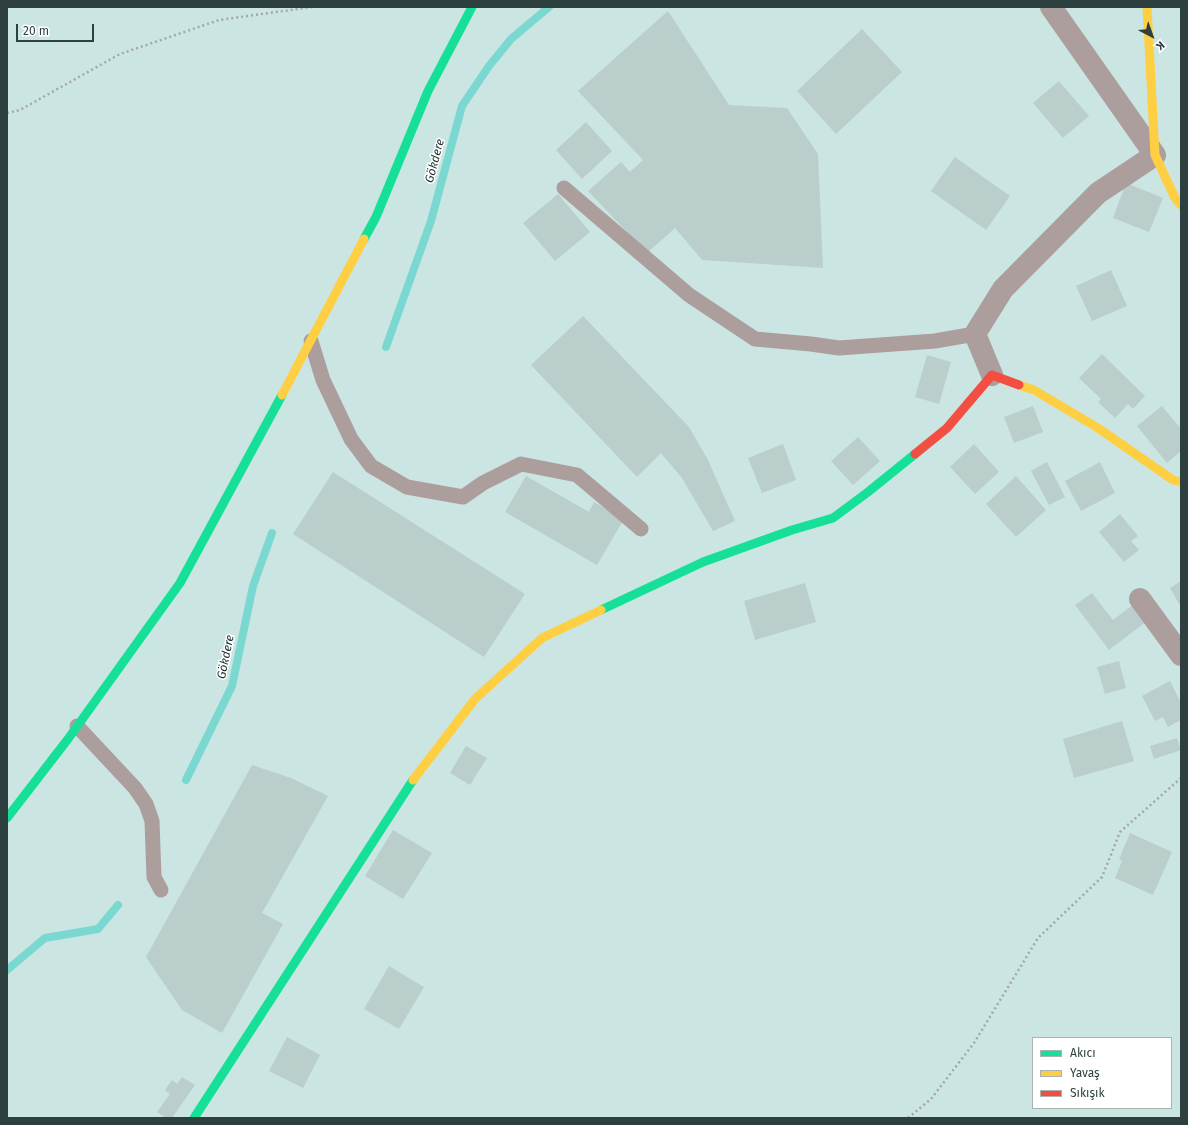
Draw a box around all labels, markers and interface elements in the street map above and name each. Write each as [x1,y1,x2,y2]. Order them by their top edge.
scale bar [18,16,96,42]
north arrow [1132,16,1172,56]
text: 20 m [23,24,49,38]
text: K [1153,38,1167,53]
water label: Gökdere [422,138,448,184]
water label: Gökdere [214,634,238,680]
legend [1032,1037,1172,1109]
text: Akıcı [1070,1046,1096,1060]
text: Yavaş [1070,1066,1100,1080]
text: Sıkışık [1070,1086,1105,1100]

